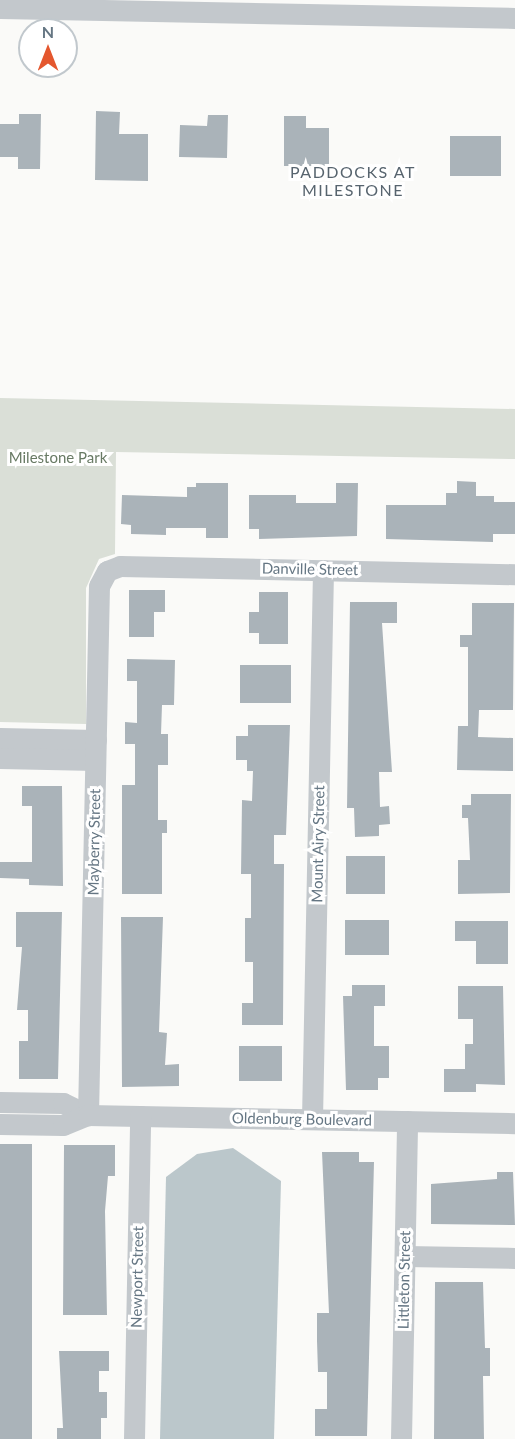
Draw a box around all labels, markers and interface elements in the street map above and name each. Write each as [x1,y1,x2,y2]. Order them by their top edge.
north arrow [18,18,78,78]
text: N [42,22,54,41]
district label: PADDOCKS AT MILESTONE [290,162,416,200]
park label: Milestone Park [9,449,107,467]
street label: Danville Street [262,559,358,579]
street label: Mount Airy Street [308,785,328,903]
street label: Mayberry Street [84,788,104,896]
street label: Oldenburg Boulevard [232,1109,372,1129]
street label: Newport Street [127,1226,147,1328]
street label: Littleton Street [394,1231,414,1329]

